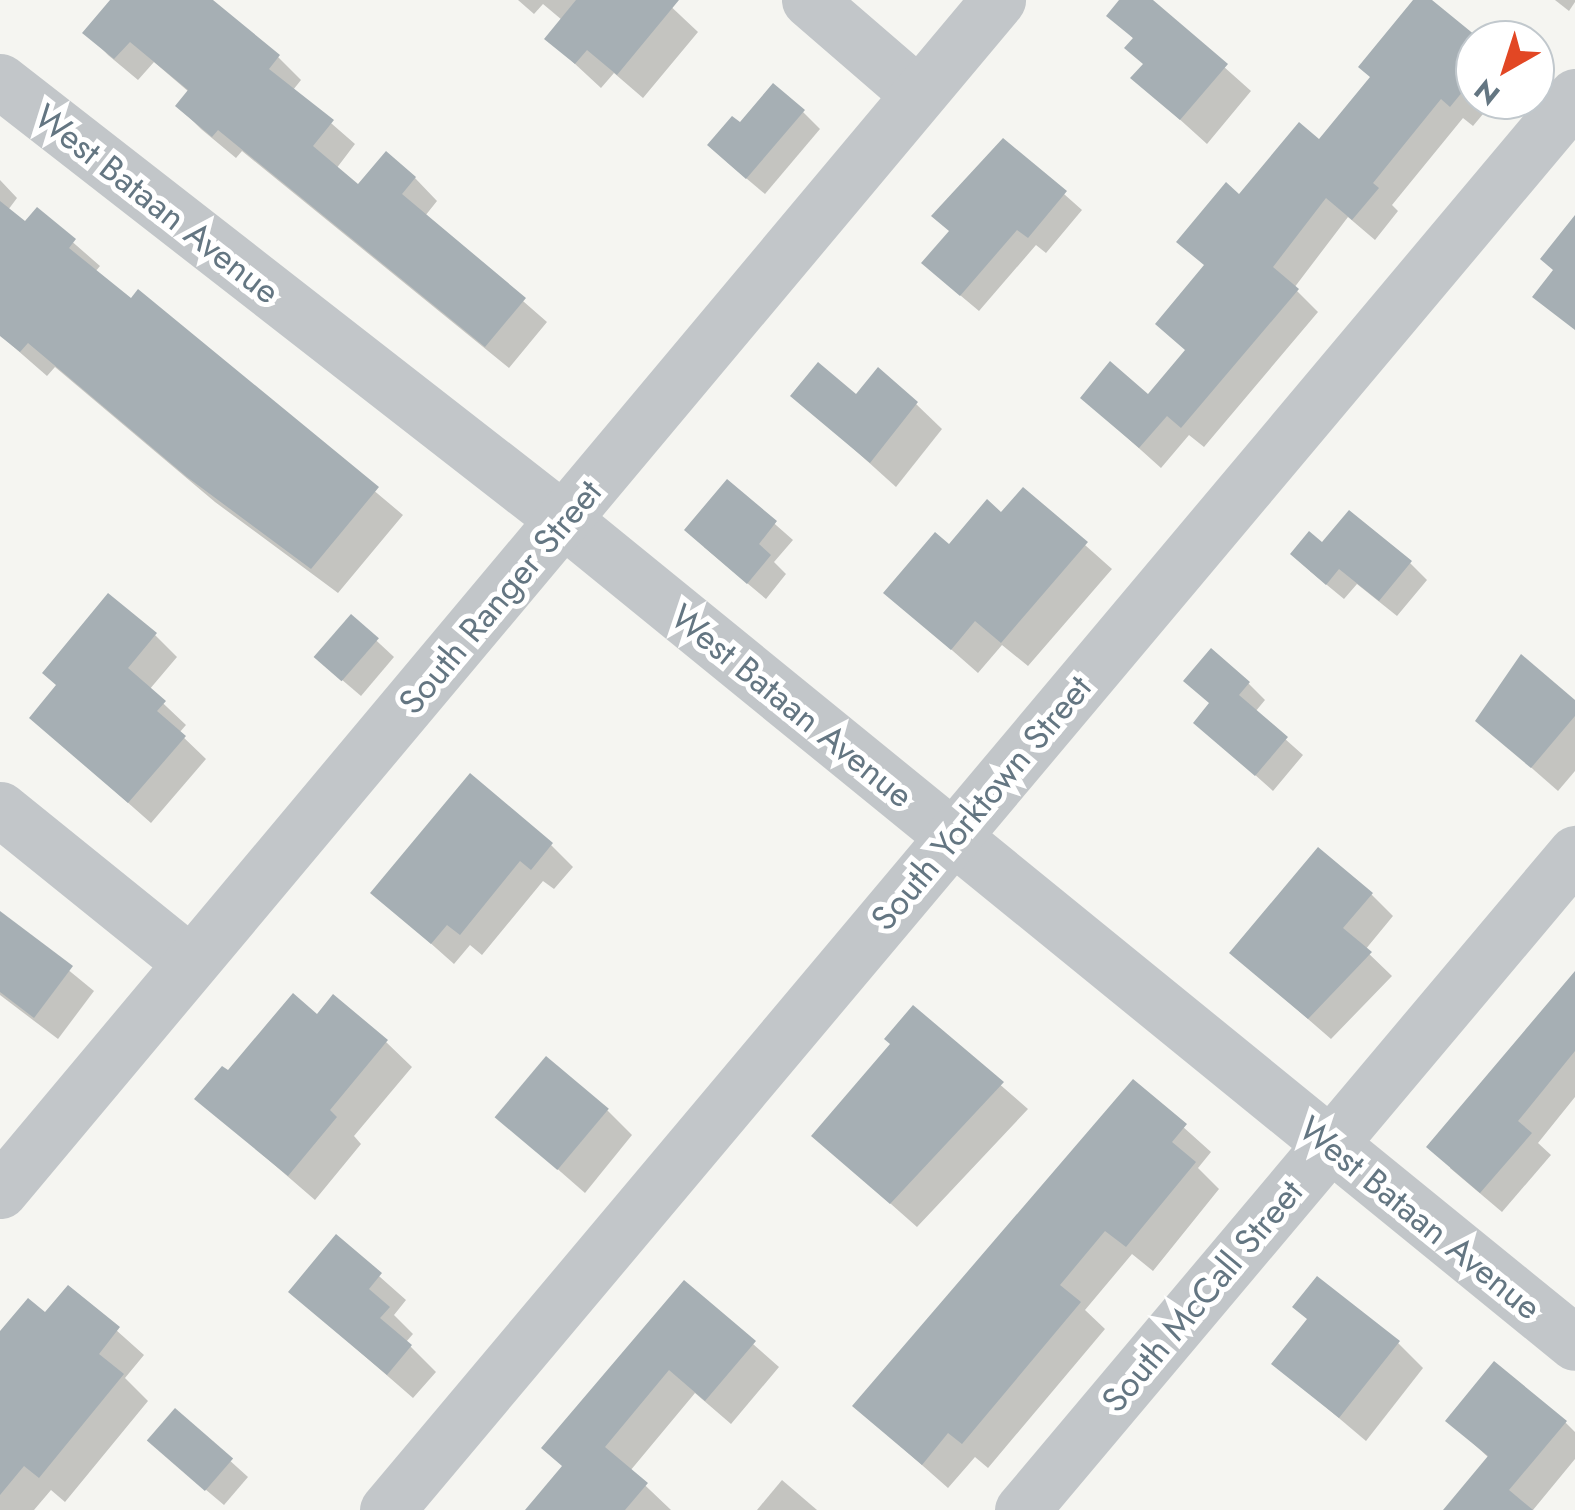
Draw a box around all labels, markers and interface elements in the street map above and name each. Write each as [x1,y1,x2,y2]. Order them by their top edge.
north arrow [1455,20,1555,120]
text: N [1466,69,1509,115]
street label: West Bataan Avenue [26,95,288,313]
street label: South Ranger Street [390,471,610,723]
street label: West Bataan Avenue [663,596,921,816]
street label: South Yorktown Street [862,667,1100,939]
street label: West Bataan Avenue [1291,1108,1549,1328]
street label: South McCall Street [1093,1171,1311,1421]

